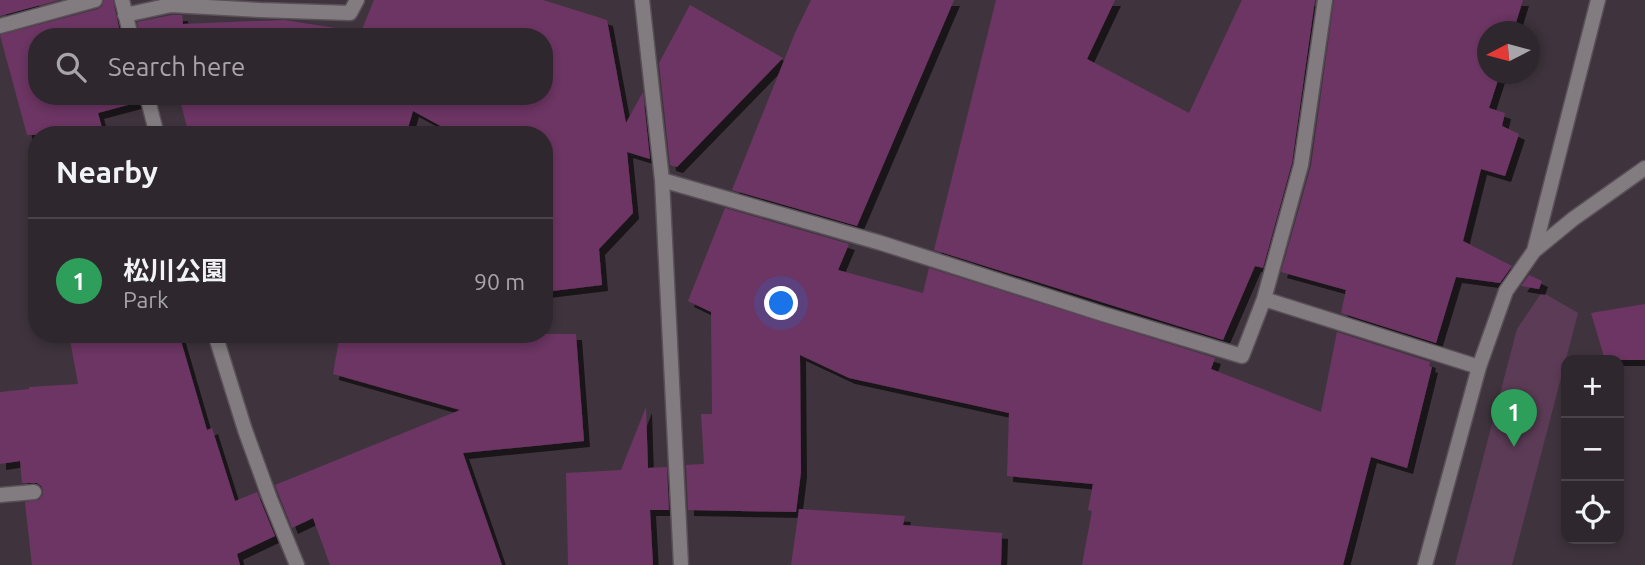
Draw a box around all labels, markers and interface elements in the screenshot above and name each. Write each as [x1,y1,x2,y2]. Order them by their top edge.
north arrow [1477,21,1540,84]
search box [28,28,553,105]
icon: search [52,48,90,86]
text: Search here [108,52,245,81]
text: Nearby [56,155,158,189]
text: 松川公園 [123,256,227,285]
text: 1 [73,269,85,294]
text: 90 m [474,269,525,294]
your location [764,286,798,320]
text: Park [123,287,169,312]
map controls [1561,355,1624,544]
button: + [1561,355,1624,418]
pin: 1 [1491,389,1537,447]
button: − [1561,418,1624,481]
button: locate [1561,481,1624,544]

